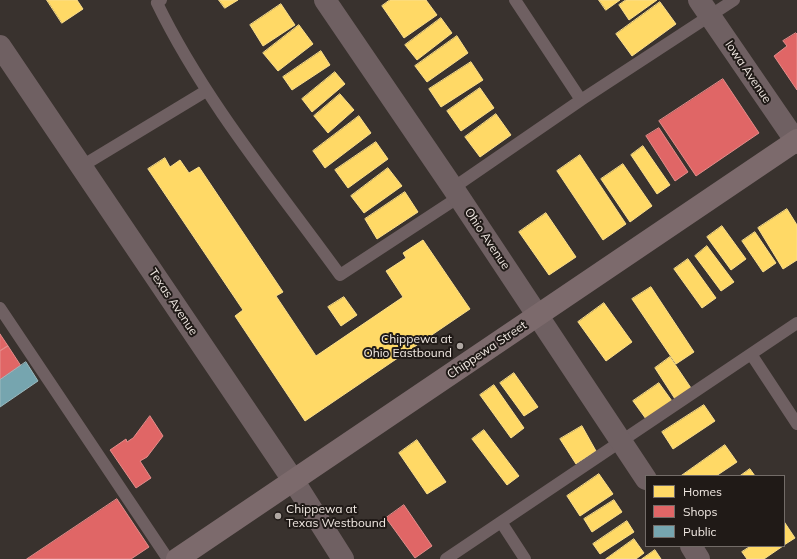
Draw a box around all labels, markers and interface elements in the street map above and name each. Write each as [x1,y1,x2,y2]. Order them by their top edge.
street label: Iowa Avenue [722,38,774,106]
street label: Ohio Avenue [461,206,513,272]
street label: Texas Avenue [145,266,201,338]
street label: Chippewa Street [445,318,529,382]
place label: Chippewa at Ohio Eastbound [363,332,452,360]
marker: Chippewa at Ohio Eastbound [455,341,465,351]
legend [645,475,785,547]
text: Homes [683,484,722,499]
place label: Chippewa at Texas Westbound [286,502,386,530]
text: Shops [683,504,718,519]
marker: Chippewa at Texas Westbound [273,511,283,521]
text: Public [683,524,717,539]

